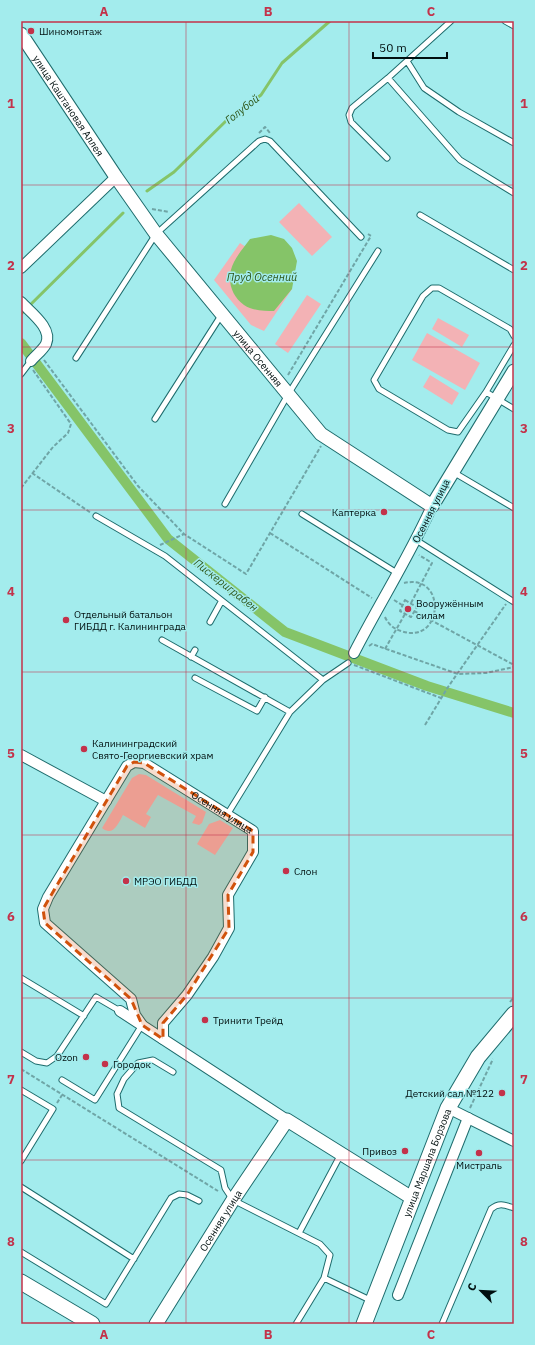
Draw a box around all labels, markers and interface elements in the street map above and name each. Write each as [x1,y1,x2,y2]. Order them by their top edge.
text: A [100,3,109,20]
text: B [264,3,273,20]
text: C [427,3,436,20]
place label: Шиномонтаж [39,25,102,38]
marker: Шиномонтаж [26,26,36,36]
scale bar [373,34,447,60]
text: 50 m [379,40,407,55]
street label: улица Каштановая Аллея [30,53,107,159]
water label: Голубой [222,91,262,127]
text: 1 [7,95,15,112]
text: 1 [520,95,528,112]
text: 2 [7,257,15,274]
text: 2 [520,257,528,274]
water label: Пруд Осенний [227,270,297,284]
street label: улица Осенняя [231,327,286,389]
text: 3 [7,420,15,437]
text: 3 [520,420,528,437]
street label: Осенняя улица [409,476,453,545]
place label: Каптерка [332,506,377,519]
marker: Каптерка [379,507,389,517]
water label: Пискериграбен [191,556,261,614]
text: 4 [7,583,15,600]
text: 4 [520,583,528,600]
place label: Вооружённым силам [416,597,483,622]
marker: Вооружённым силам [403,604,413,614]
place label: Отдельный батальон ГИБДД г. Калининграда [74,608,187,633]
marker: Отдельный батальон ГИБДД г. Калининграда [61,615,71,625]
place label: Калининградский Свято-Георгиевский храм [92,737,213,762]
marker: Калининградский Свято-Георгиевский храм [79,744,89,754]
text: 5 [7,745,15,762]
text: 5 [520,745,528,762]
street label: Осенняя улица [189,788,256,836]
place label: Слон [294,865,317,878]
marker: Слон [281,866,291,876]
place label: МРЭО ГИБДД [134,875,197,888]
marker: МРЭО ГИБДД [121,876,131,886]
text: 6 [7,908,15,925]
text: 6 [520,908,528,925]
place label: Тринити Трейд [213,1014,283,1027]
marker: Тринити Трейд [200,1015,210,1025]
place label: Ozon [55,1051,78,1064]
marker: Ozon [81,1052,91,1062]
place label: Городок [113,1058,152,1071]
marker: Городок [100,1059,110,1069]
text: 7 [7,1071,15,1088]
text: 7 [520,1071,528,1088]
place label: Детский сал №122 [405,1087,494,1100]
marker: Детский сал №122 [497,1088,507,1098]
street label: улица Маршала Борзова [400,1106,454,1219]
place label: Привоз [362,1145,397,1158]
marker: Привоз [400,1146,410,1156]
marker: Мистраль [474,1148,484,1158]
place label: Мистраль [456,1159,502,1172]
street label: Осенняя улица [196,1187,245,1254]
text: 8 [7,1233,15,1250]
text: 8 [520,1233,528,1250]
north arrow [461,1271,501,1311]
text: С [464,1281,480,1293]
text: A [100,1326,109,1343]
text: B [264,1326,273,1343]
text: C [427,1326,436,1343]

